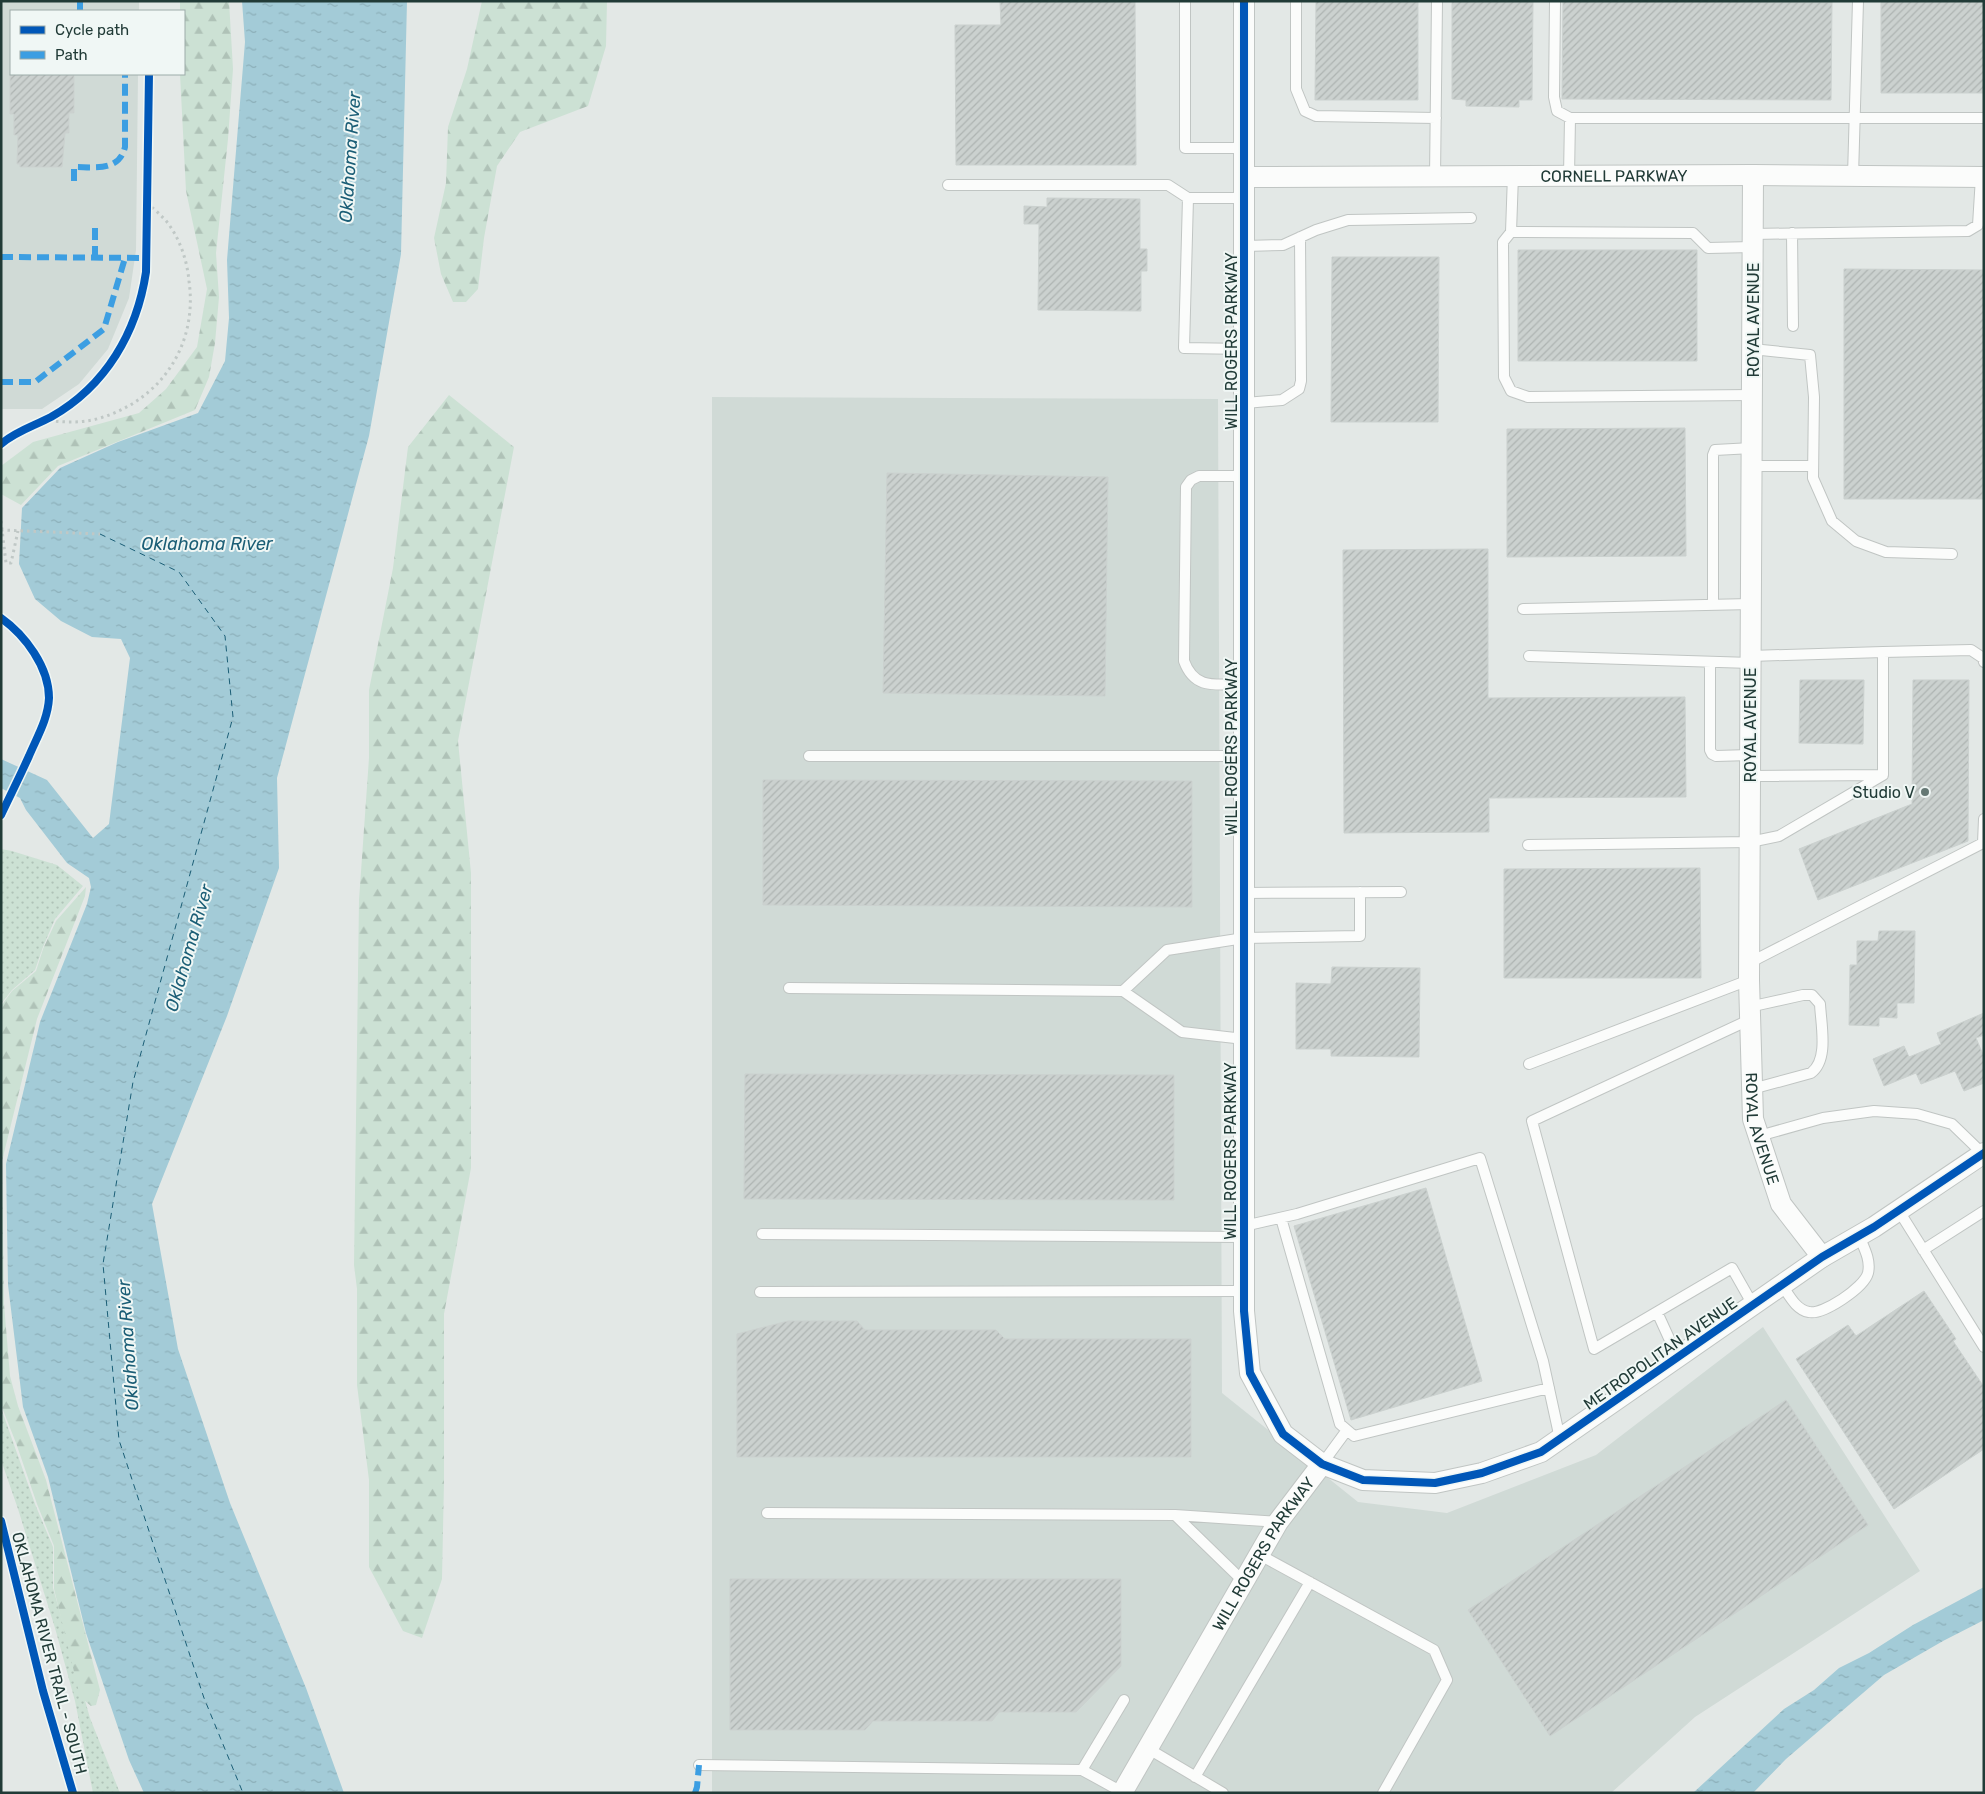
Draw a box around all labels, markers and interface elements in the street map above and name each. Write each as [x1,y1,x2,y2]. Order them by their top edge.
legend [10,10,185,75]
text: Cycle path [55,21,129,39]
text: Path [55,46,88,64]
water label: Oklahoma River [334,90,366,223]
street label: CORNELL PARKWAY [1540,166,1688,186]
street label: WILL ROGERS PARKWAY [1222,252,1241,430]
street label: ROYAL AVENUE [1744,263,1763,377]
water label: Oklahoma River [141,533,274,555]
street label: WILL ROGERS PARKWAY [1222,658,1241,836]
street label: ROYAL AVENUE [1741,668,1760,782]
place label: Studio V [1853,783,1915,802]
marker: Studio V [1919,786,1931,798]
water label: Oklahoma River [160,881,218,1014]
street label: WILL ROGERS PARKWAY [1221,1062,1240,1240]
street label: ROYAL AVENUE [1742,1072,1783,1187]
water label: Oklahoma River [112,1278,144,1411]
street label: METROPOLITAN AVENUE [1580,1293,1741,1414]
street label: WILL ROGERS PARKWAY [1209,1473,1319,1634]
street label: OKLAHOMA RIVER TRAIL - SOUTH [8,1530,91,1776]

